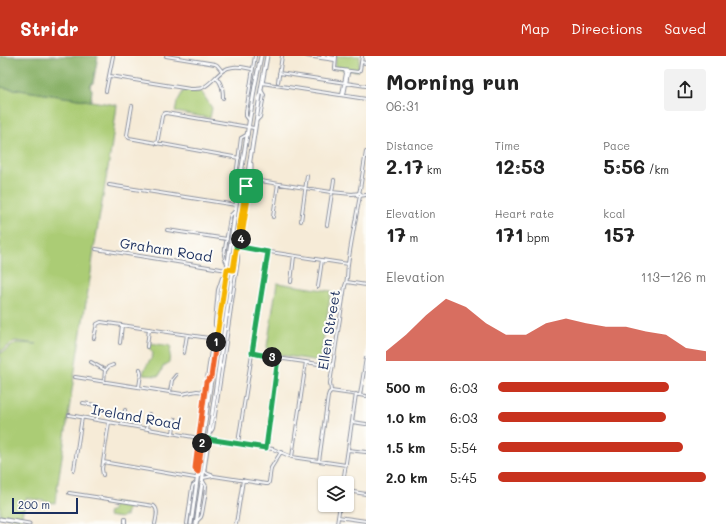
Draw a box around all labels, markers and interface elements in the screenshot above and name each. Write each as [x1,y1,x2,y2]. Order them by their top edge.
text: Stridr [20,16,79,41]
text: Map [521,19,549,38]
text: Directions [571,19,642,38]
text: Saved [664,19,706,38]
text: Morning run [386,67,519,96]
button: share [664,69,706,111]
text: 06:31 [386,97,419,114]
text: Distance [386,138,433,153]
text: Time [495,138,520,153]
text: Pace [603,138,630,153]
text: 2.17 [386,153,423,179]
text: 12:53 [495,153,545,179]
text: 5:56 [603,153,645,179]
text: km [423,162,441,177]
text: /km [645,162,669,177]
pin [229,169,263,203]
icon: arrive [235,175,257,197]
text: Elevation [386,206,435,221]
text: Heart rate [495,206,554,221]
text: kcal [603,206,625,221]
text: 17 [386,221,406,247]
text: 171 [495,221,524,247]
text: 157 [603,221,635,247]
pin: 4 [231,229,251,249]
text: m [406,230,418,245]
text: bpm [524,230,550,245]
text: 4 [238,231,244,246]
street label: Graham Road [119,233,214,266]
text: Elevation [386,268,444,285]
text: 113–126 m [641,268,706,285]
street label: Ellen Street [313,289,344,371]
pin: 1 [206,332,226,352]
text: 1 [214,334,218,349]
pin: 3 [262,347,282,367]
text: 3 [269,349,275,364]
text: 500 m [386,379,425,396]
text: 6:03 [450,379,478,396]
street label: Ireland Road [90,399,182,434]
text: 1.0 km [386,409,426,426]
text: 6:03 [450,409,478,426]
pin: 2 [192,433,212,453]
text: 2 [199,435,205,450]
text: 1.5 km [386,439,425,456]
text: 5:54 [450,439,477,456]
text: 2.0 km [386,469,428,486]
text: 5:45 [450,469,477,486]
map controls [318,476,354,512]
button: layers [318,476,354,512]
scale bar [12,496,78,515]
text: 200 m [18,497,50,512]

